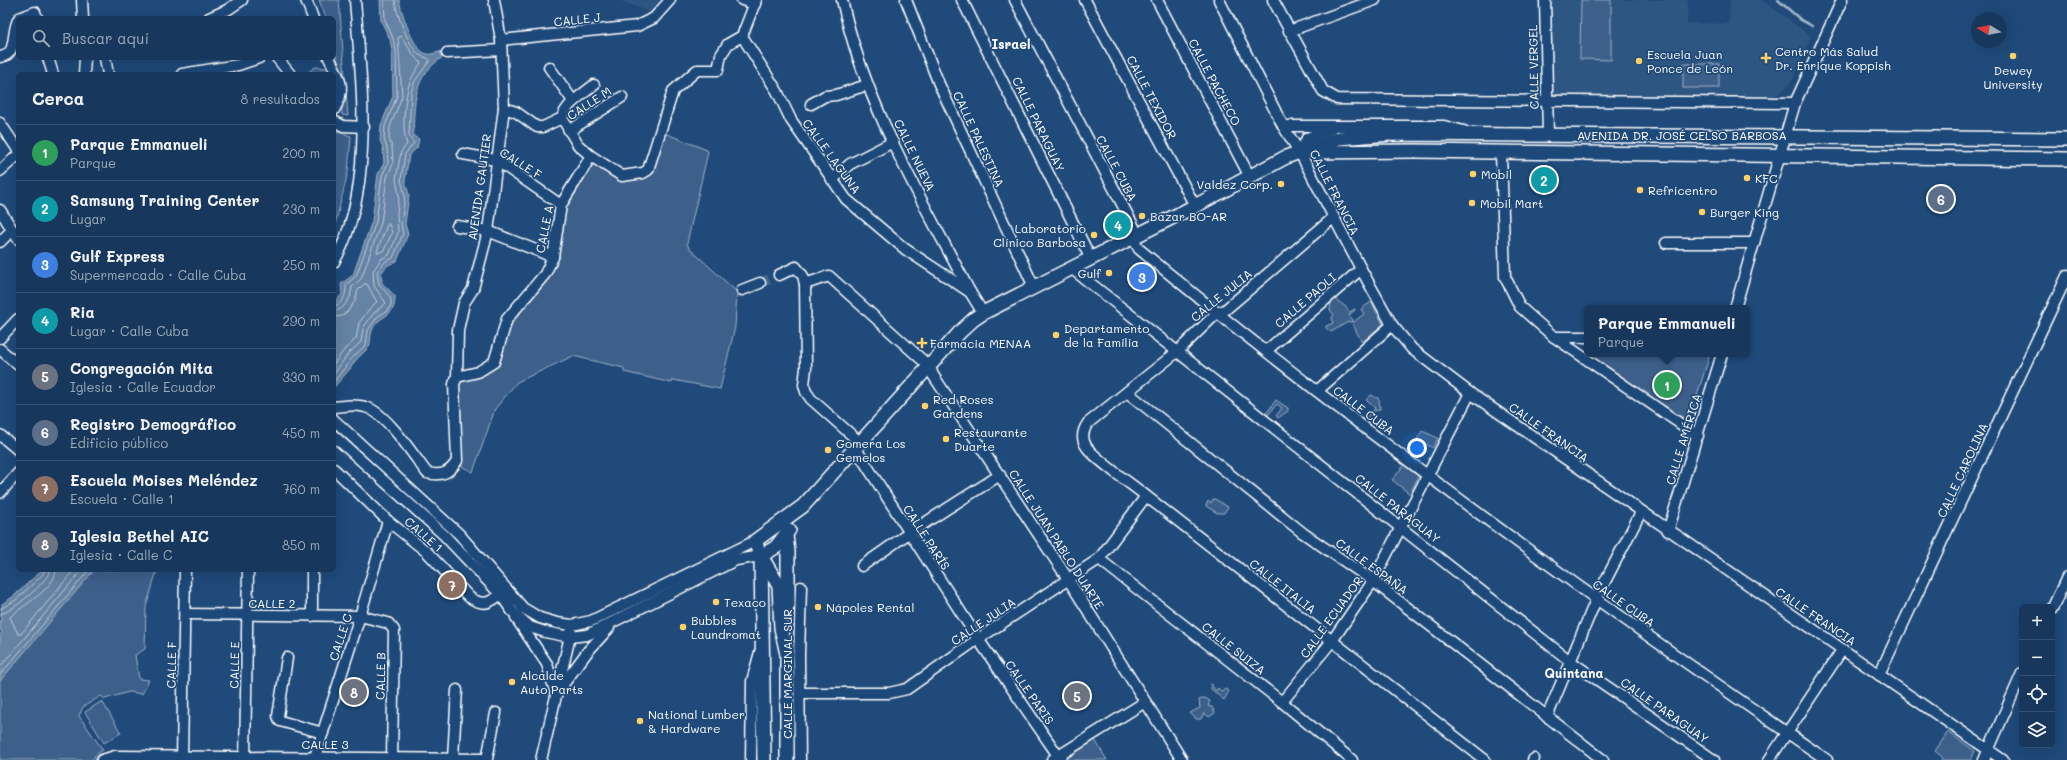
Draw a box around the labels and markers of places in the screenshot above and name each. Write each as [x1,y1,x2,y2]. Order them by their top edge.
place label: Centro Más Salud Dr. Enrique Koppish [1775,43,1891,73]
place label: Escuela Juan Ponce de León [1647,46,1733,76]
marker: Dewey University [2008,51,2018,61]
marker: Centro Más Salud Dr. Enrique Koppish [1760,52,1772,64]
marker: Escuela Juan Ponce de León [1634,56,1644,66]
place label: Dewey University [1983,62,2043,92]
pin: 2 [1531,165,1557,195]
place label: Mobil [1481,166,1512,182]
marker: Mobil [1468,169,1478,179]
place label: KFC [1755,170,1778,186]
marker: KFC [1742,173,1752,183]
place label: Valdez Corp. [1197,176,1273,192]
marker: Valdez Corp. [1276,179,1286,189]
place label: Refricentro [1648,182,1717,198]
pin: 6 [1928,184,1954,214]
marker: Refricentro [1635,185,1645,195]
place label: Mobil Mart [1480,195,1543,211]
marker: Mobil Mart [1467,198,1477,208]
place label: Burger King [1710,204,1779,220]
marker: Burger King [1697,207,1707,217]
place label: Bazar BO-AR [1150,208,1227,224]
pin: 4 [1105,210,1131,240]
marker: Bazar BO-AR [1137,211,1147,221]
place label: Laboratorio Clínico Barbosa [993,220,1086,250]
marker: Laboratorio Clínico Barbosa [1089,230,1099,240]
pin: 3 [1129,262,1155,292]
place label: Gulf [1078,265,1101,281]
marker: Gulf [1104,268,1114,278]
place label: Departamento de la Familia [1064,320,1149,350]
marker: Departamento de la Familia [1051,330,1061,340]
place label: Farmacia MENAA [930,335,1031,351]
marker: Farmacia MENAA [917,338,927,348]
pin: 1 [1654,370,1680,400]
place label: Red Roses Gardens [933,391,994,421]
marker: Red Roses Gardens [920,401,930,411]
place label: Restaurante Duarte [954,424,1027,454]
marker: Restaurante Duarte [941,434,951,444]
place label: Gomera Los Gemelos [836,435,906,465]
marker: Gomera Los Gemelos [823,445,833,455]
pin: 7 [439,570,465,600]
place label: Texaco [724,594,766,610]
marker: Texaco [711,597,721,607]
place label: Nápoles Rental [826,599,915,615]
marker: Nápoles Rental [813,602,823,612]
place label: Bubbles Laundromat [691,612,761,642]
marker: Bubbles Laundromat [678,622,688,632]
place label: Alcalde Auto Parts [520,667,583,697]
pin: 8 [341,677,367,707]
marker: Alcalde Auto Parts [507,677,517,687]
pin: 5 [1064,681,1090,711]
place label: National Lumber & Hardware [648,706,745,736]
marker: National Lumber & Hardware [635,716,645,726]

